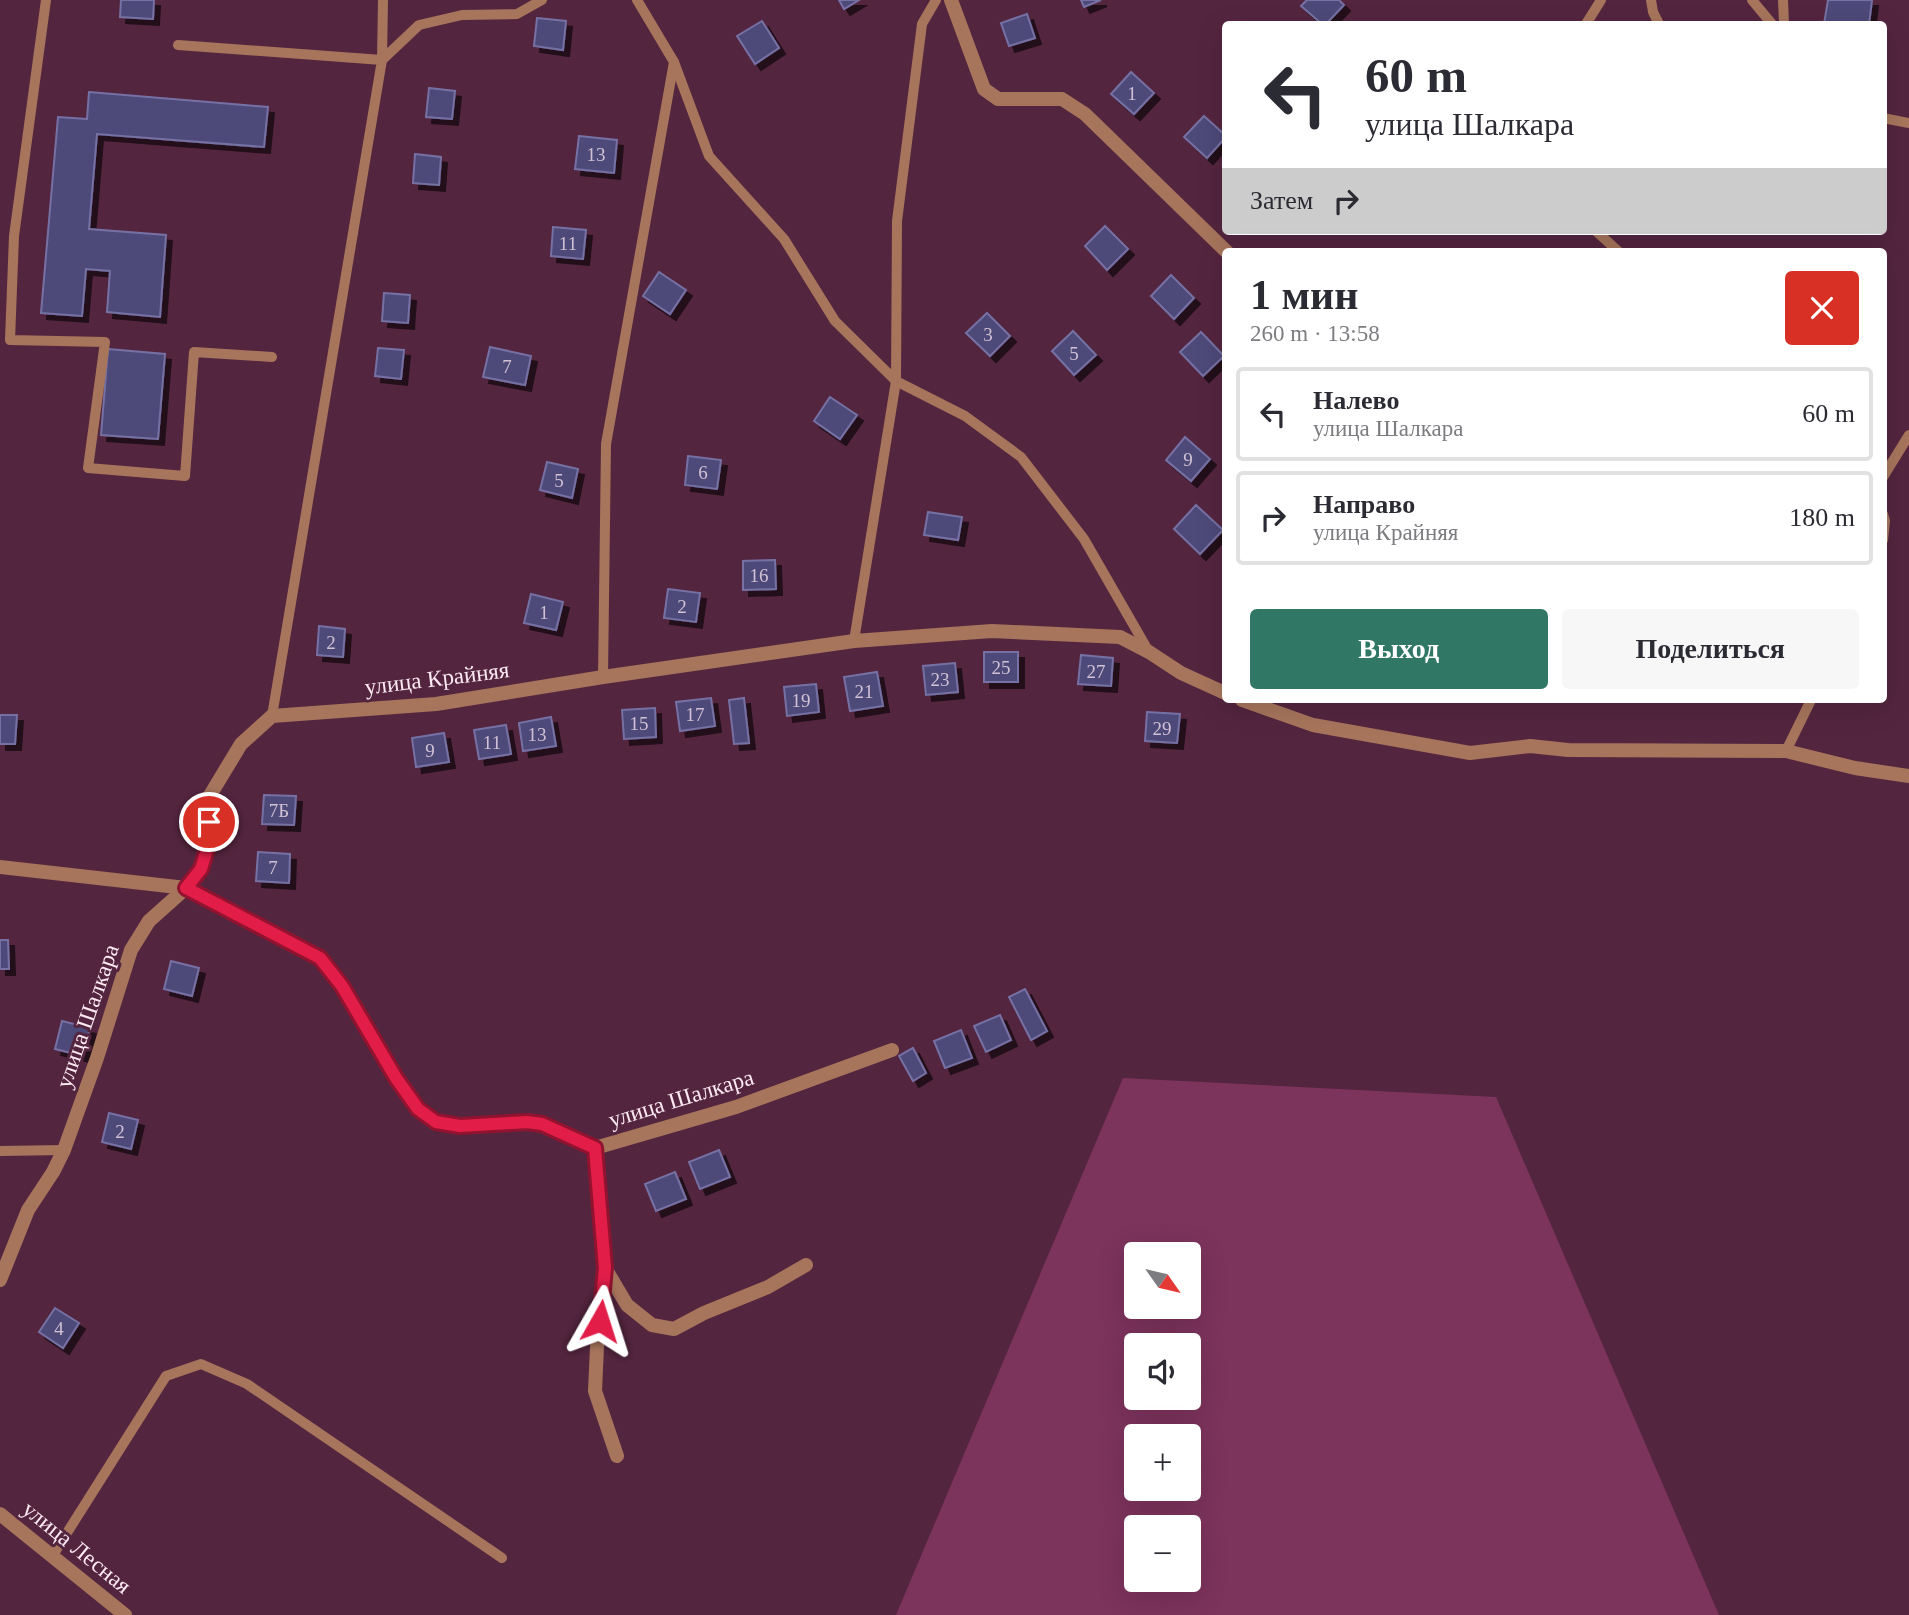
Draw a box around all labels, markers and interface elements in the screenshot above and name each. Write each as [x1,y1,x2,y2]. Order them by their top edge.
text: 60 m [1365,48,1467,103]
icon: left [1250,49,1341,140]
house number: 1 [1127,83,1137,104]
text: улица Шалкара [1365,106,1574,142]
house number: 13 [587,144,606,165]
icon: right [1327,182,1365,220]
text: Затем [1250,186,1313,215]
house number: 11 [559,233,577,254]
button: close [1785,271,1859,345]
text: 1 мин [1250,272,1359,318]
text: 260 m · 13:58 [1250,321,1380,346]
house number: 3 [983,324,993,345]
house number: 5 [1069,343,1079,364]
house number: 7 [502,356,512,377]
text: Налево [1313,386,1399,415]
icon: left [1254,395,1292,433]
text: 60 m [1802,399,1855,428]
text: улица Шалкара [1313,416,1463,441]
house number: 9 [1183,449,1193,470]
house number: 6 [698,462,708,483]
house number: 5 [554,470,564,491]
text: Направо [1313,490,1415,519]
icon: right [1254,499,1292,537]
text: 180 m [1789,503,1855,532]
text: улица Крайняя [1313,520,1458,545]
house number: 16 [750,565,769,586]
house number: 2 [677,596,687,617]
house number: 1 [539,602,549,623]
button: Выход [1250,609,1548,689]
button: Поделиться [1562,609,1859,689]
house number: 2 [326,632,336,653]
street label: улица Крайняя [363,657,511,700]
house number: 25 [992,657,1011,678]
house number: 27 [1087,661,1106,682]
house number: 23 [931,669,950,690]
house number: 21 [855,681,874,702]
house number: 19 [792,690,811,711]
house number: 17 [686,704,705,725]
house number: 15 [630,713,649,734]
house number: 29 [1153,718,1172,739]
house number: 13 [528,724,547,745]
house number: 11 [483,732,501,753]
house number: 9 [425,740,435,761]
pin [179,792,239,852]
house number: 7Б [269,800,289,821]
icon: arrive [190,803,228,841]
house number: 7 [268,857,278,878]
street label: улица Шалкара [51,941,124,1091]
street label: улица Шалкара [606,1065,757,1132]
house number: 2 [115,1121,125,1142]
north arrow [1124,1242,1200,1320]
map controls [1124,1242,1201,1592]
position arrow [563,1284,637,1358]
house number: 4 [54,1318,64,1339]
button: sound [1124,1333,1201,1410]
button: + [1124,1424,1201,1501]
street label: улица Лесная [17,1496,136,1599]
button: − [1124,1515,1201,1592]

